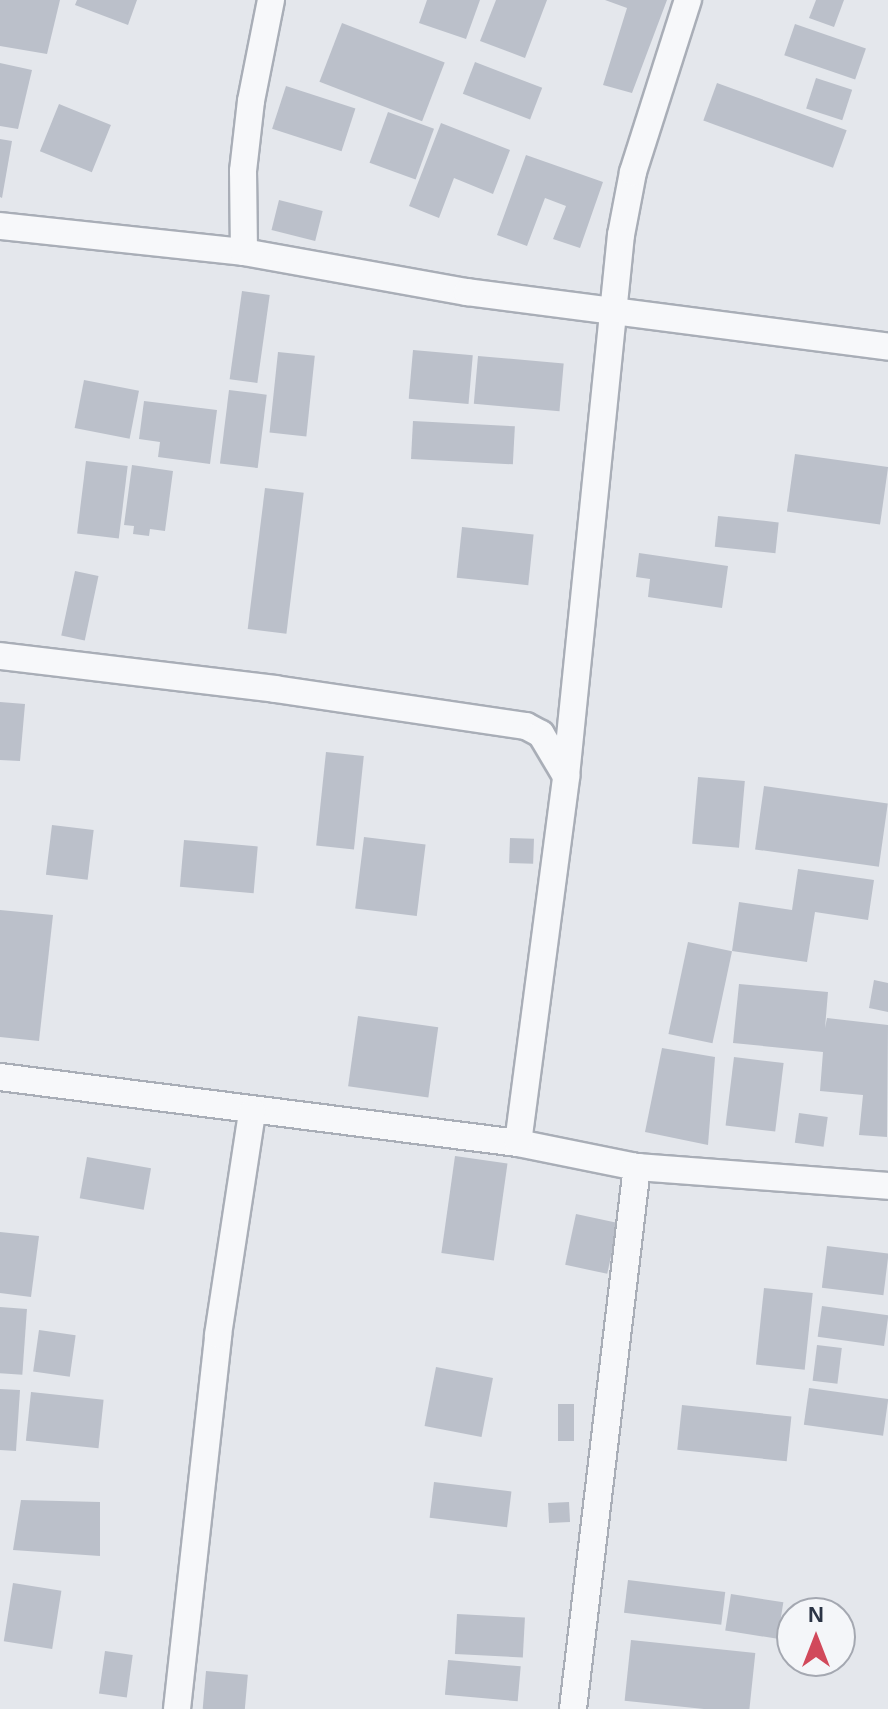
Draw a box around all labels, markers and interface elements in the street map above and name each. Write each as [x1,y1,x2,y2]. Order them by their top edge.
north arrow [776,1597,856,1677]
text: N [808,1602,824,1627]

